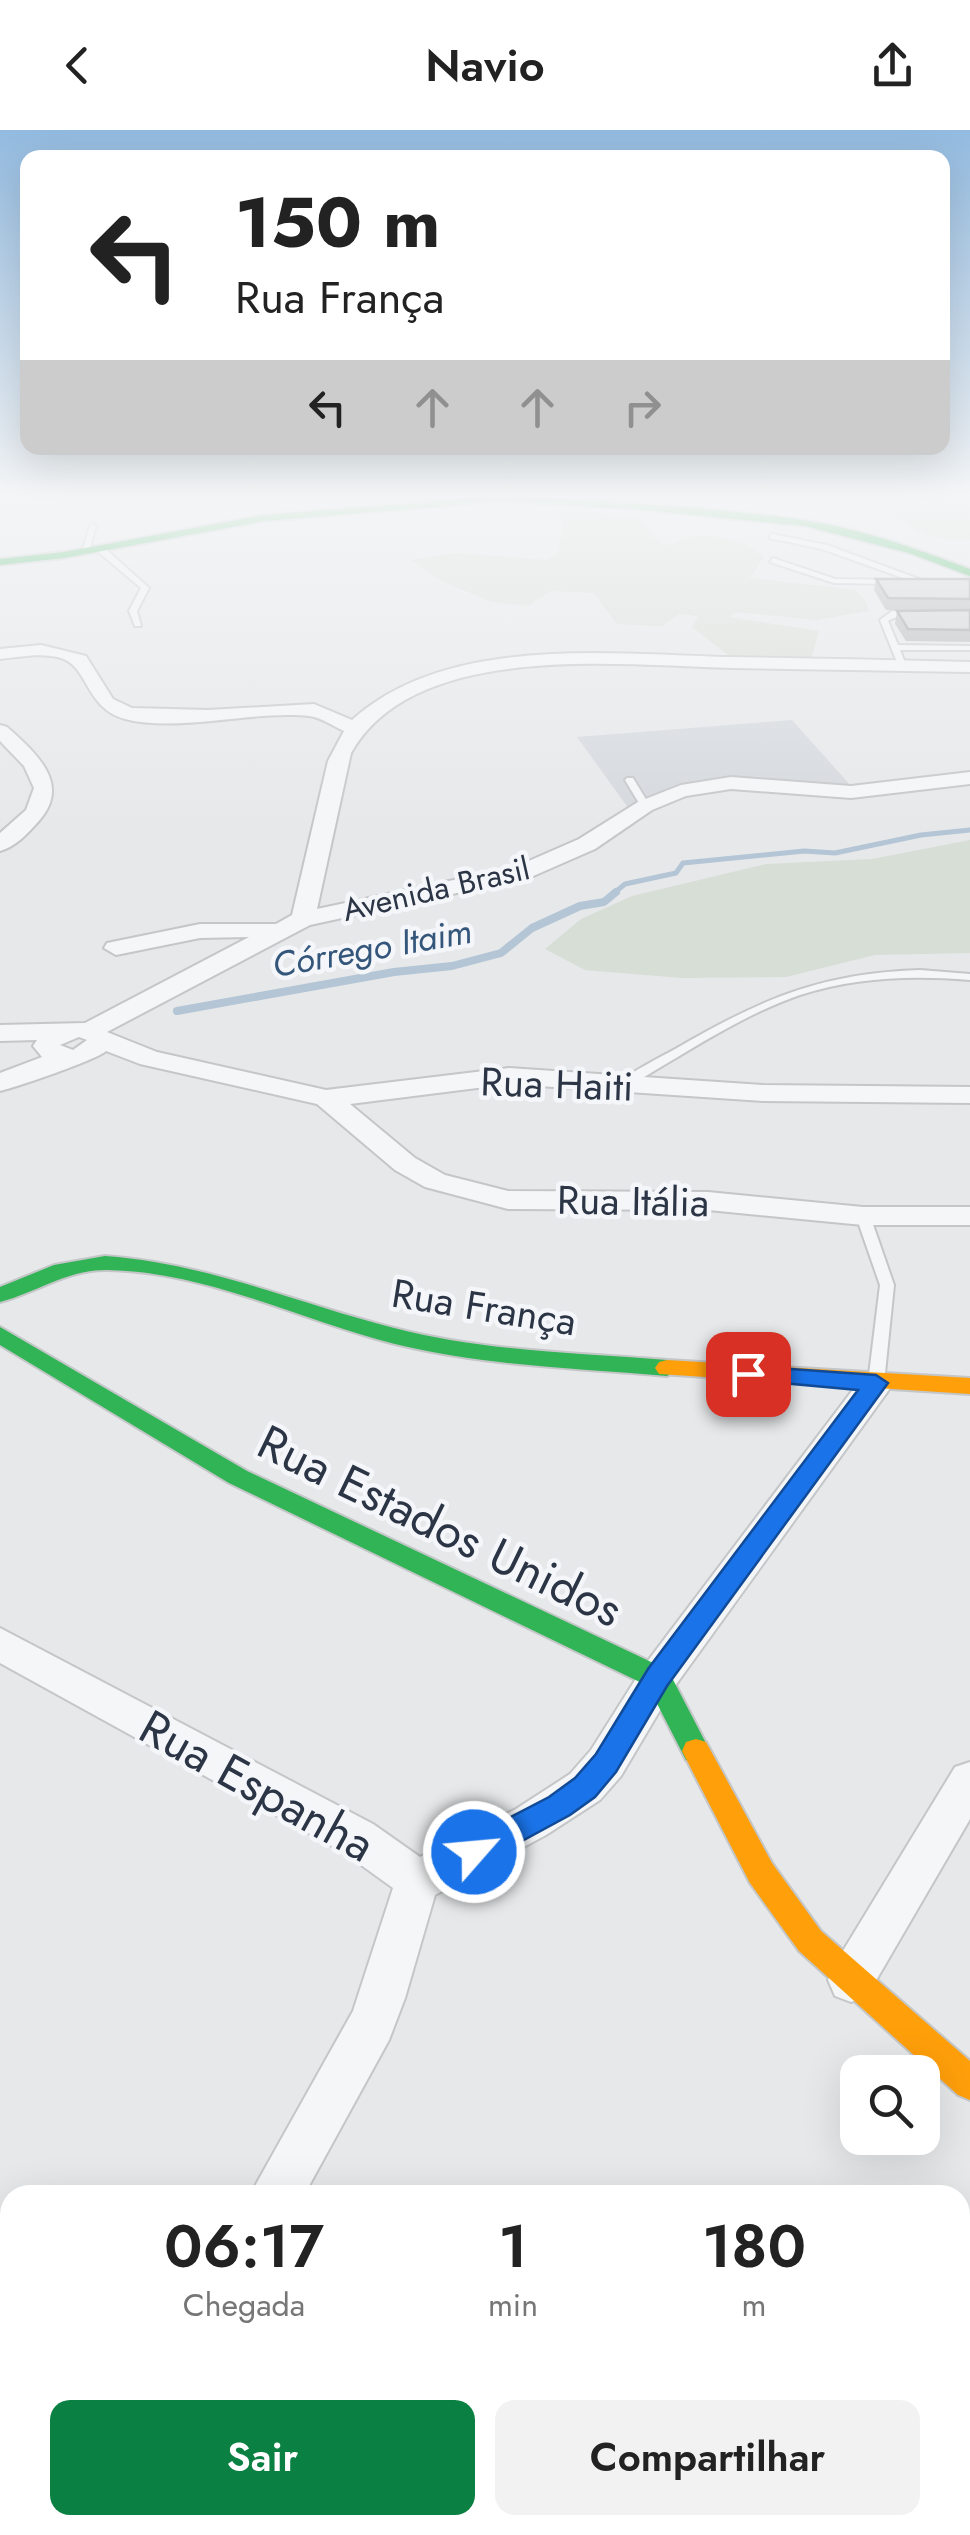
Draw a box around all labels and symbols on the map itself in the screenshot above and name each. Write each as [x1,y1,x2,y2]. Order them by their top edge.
street label: Avenida Brasil [338,845,534,933]
water label: Córrego Itaim [268,906,476,990]
street label: Rua Haiti [480,1052,634,1116]
street label: Rua Itália [556,1171,710,1231]
street label: Rua França [388,1264,580,1350]
pin [706,1332,791,1417]
street label: Rua Estados Unidos [246,1408,634,1644]
street label: Rua Espanha [127,1693,387,1879]
position arrow [422,1800,526,1904]

